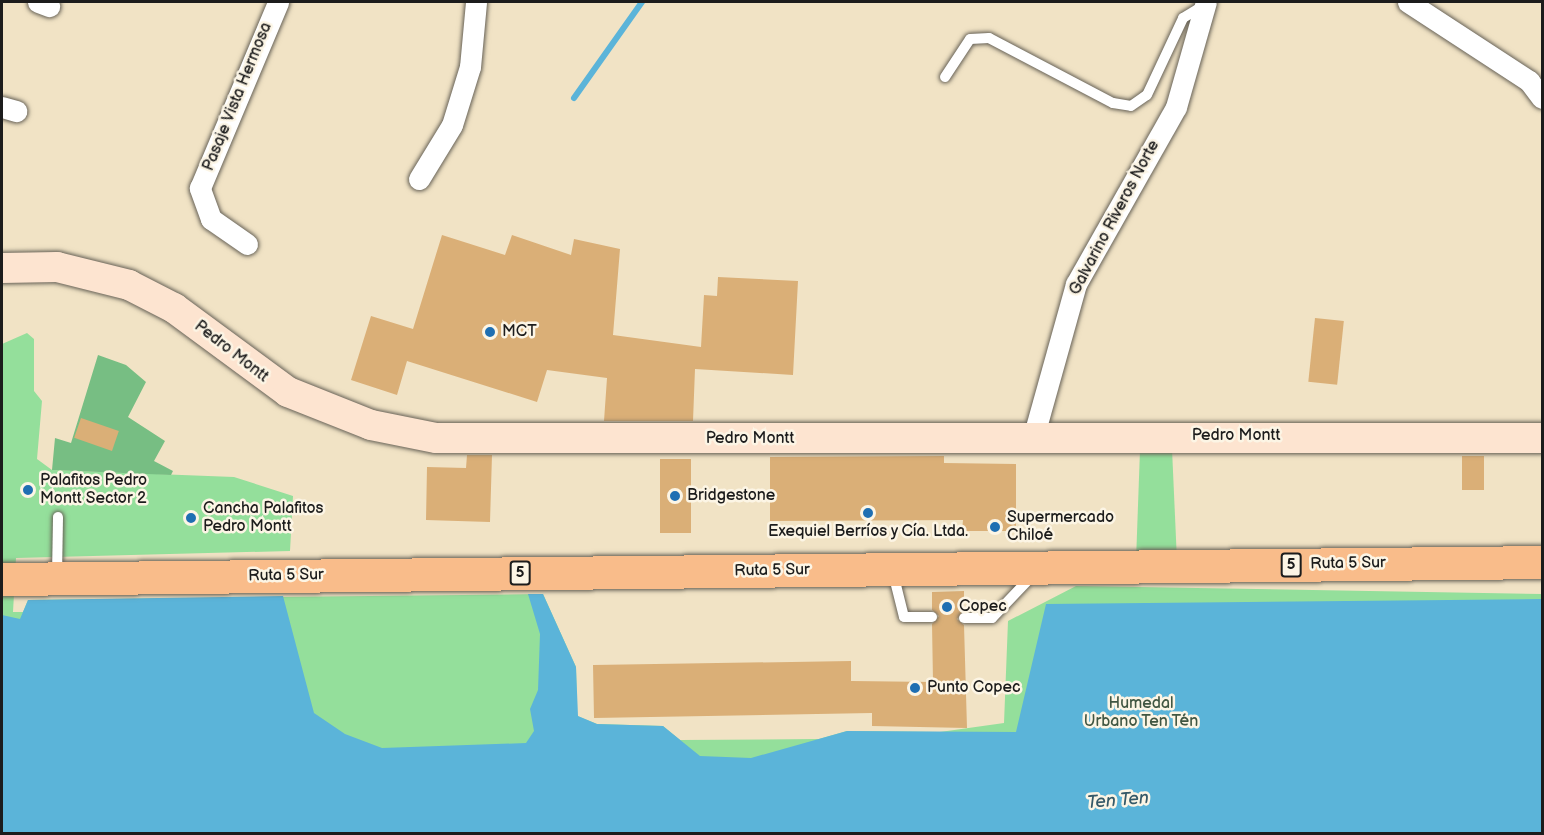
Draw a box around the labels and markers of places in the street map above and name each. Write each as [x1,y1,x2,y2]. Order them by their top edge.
place label: MCT [502,322,537,342]
marker: MCT [483,325,497,339]
place label: Palafitos Pedro Montt Sector 2 [40,471,147,509]
marker: Palafitos Pedro Montt Sector 2 [21,483,35,497]
place label: Bridgestone [687,486,775,506]
marker: Bridgestone [668,489,682,503]
place label: Cancha Palafitos Pedro Montt [203,499,323,537]
marker: Exequiel Berríos y Cía. Ltda. [861,506,875,520]
place label: Supermercado Chiloé [1007,508,1114,546]
marker: Cancha Palafitos Pedro Montt [184,511,198,525]
marker: Supermercado Chiloé [988,520,1002,534]
place label: Exequiel Berríos y Cía. Ltda. [767,522,969,542]
place label: Copec [959,597,1007,617]
marker: Copec [940,600,954,614]
place label: Punto Copec [927,678,1021,698]
marker: Punto Copec [908,681,922,695]

